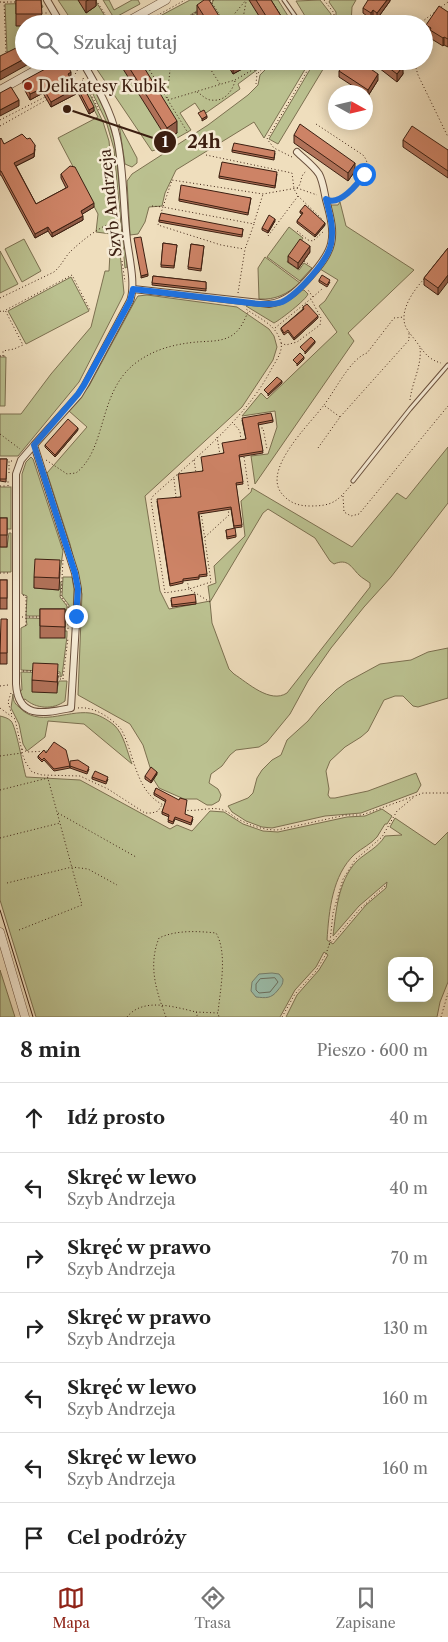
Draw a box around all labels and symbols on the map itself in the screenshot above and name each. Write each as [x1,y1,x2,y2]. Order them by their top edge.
place label: Delikatesy Kubik [38,76,168,96]
marker: Delikatesy Kubik [22,80,34,92]
north arrow [328,85,373,130]
callout: 24h [152,125,231,158]
text: 24h [187,131,221,153]
text: 1 [162,132,169,151]
street label: Szyb Andrzeja [94,147,126,258]
route start [353,163,376,186]
route end [65,605,88,628]

